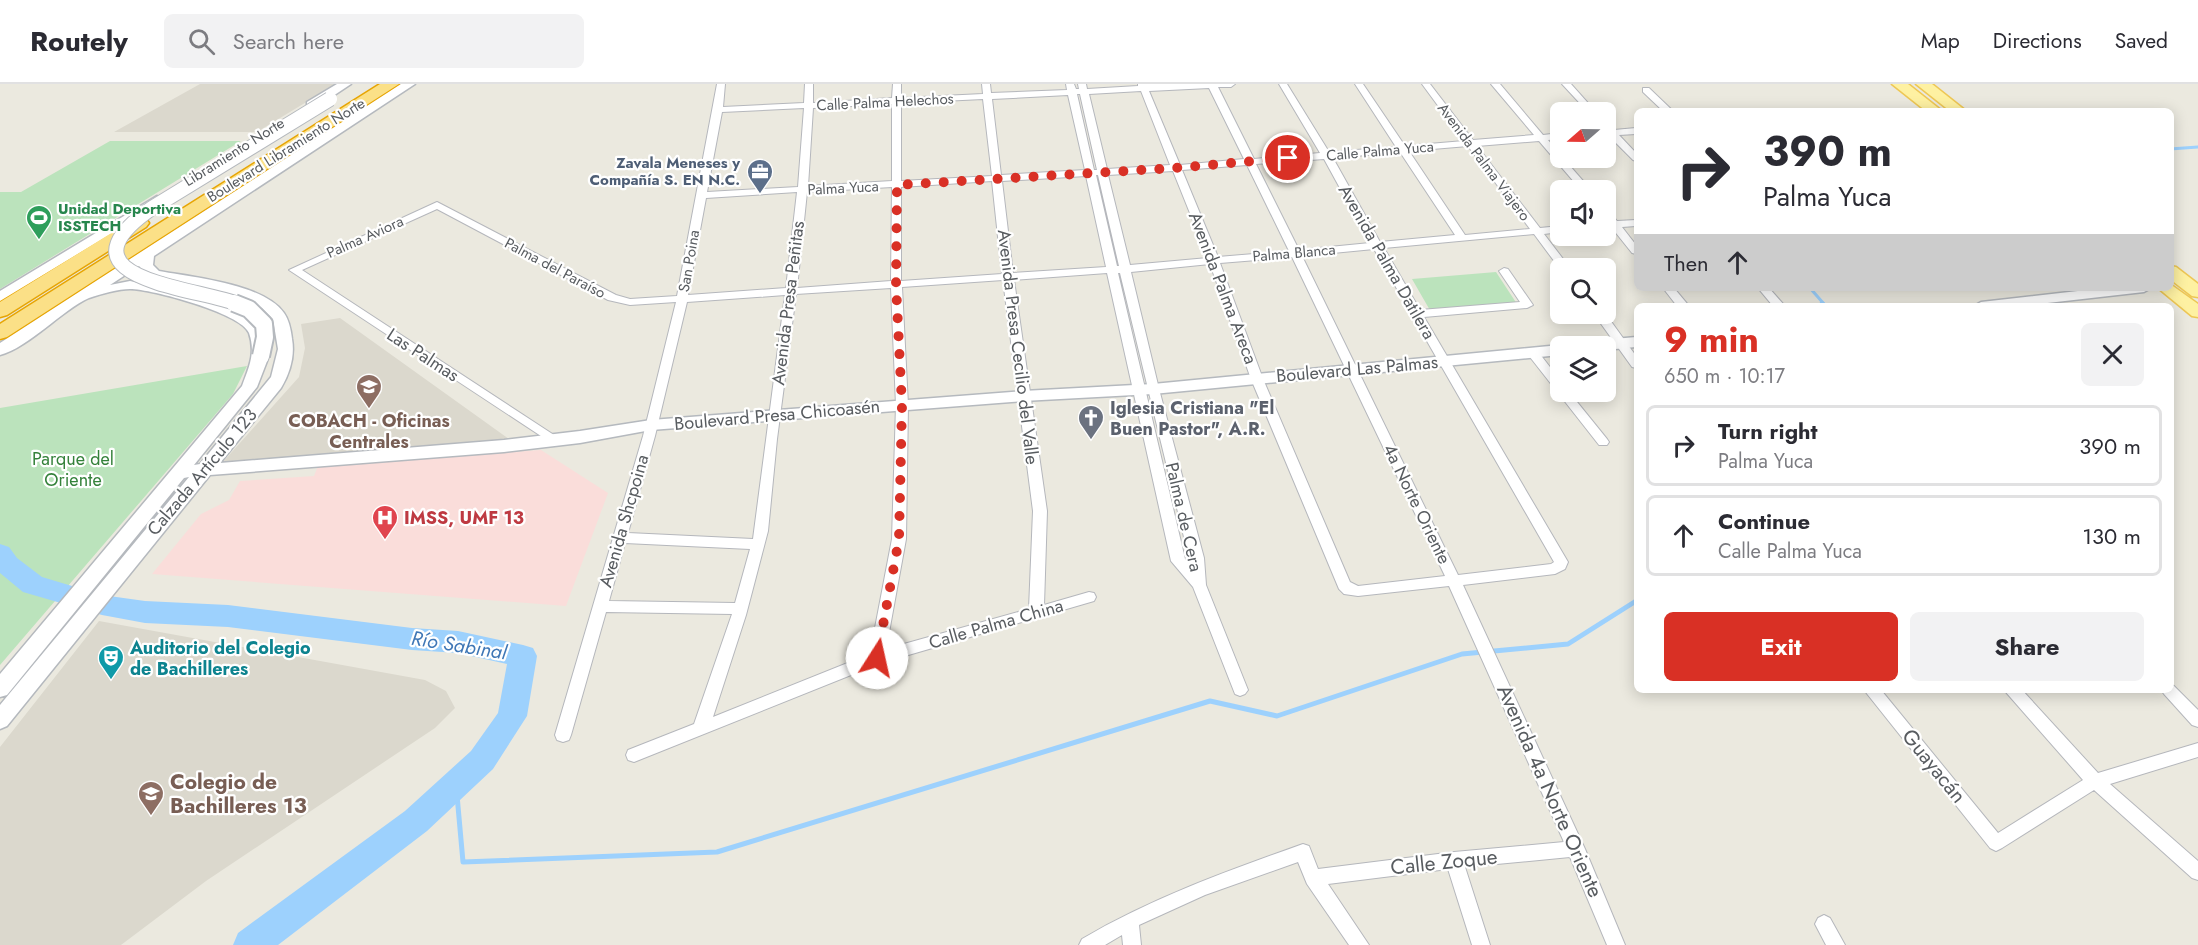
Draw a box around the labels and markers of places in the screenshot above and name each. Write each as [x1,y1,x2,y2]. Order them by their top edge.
pin [1262,132,1313,183]
place label: Zavala Meneses y Compañía S. EN N.C. [590,152,740,191]
office icon: Zavala Meneses y Compañía S. EN N.C. [745,157,775,195]
place label: Unidad Deportiva ISSTECH [58,198,181,237]
sports icon: Unidad Deportiva ISSTECH [24,203,54,241]
school or university icon: COBACH - Oficinas Centrales [354,372,384,410]
place label: Iglesia Cristiana "El Buen Pastor", A.R. [1110,395,1274,442]
church icon: Iglesia Cristiana "El Buen Pastor", A.R. [1076,403,1106,441]
place label: COBACH - Oficinas Centrales [288,408,450,455]
hospital icon: IMSS, UMF 13 [370,503,400,541]
place label: IMSS, UMF 13 [404,505,524,531]
place label: Auditorio del Colegio de Bachilleres [129,635,311,682]
theatre icon: Auditorio del Colegio de Bachilleres [96,643,126,681]
place label: Colegio de Bachilleres 13 [170,767,307,821]
school or university icon: Colegio de Bachilleres 13 [136,779,166,817]

